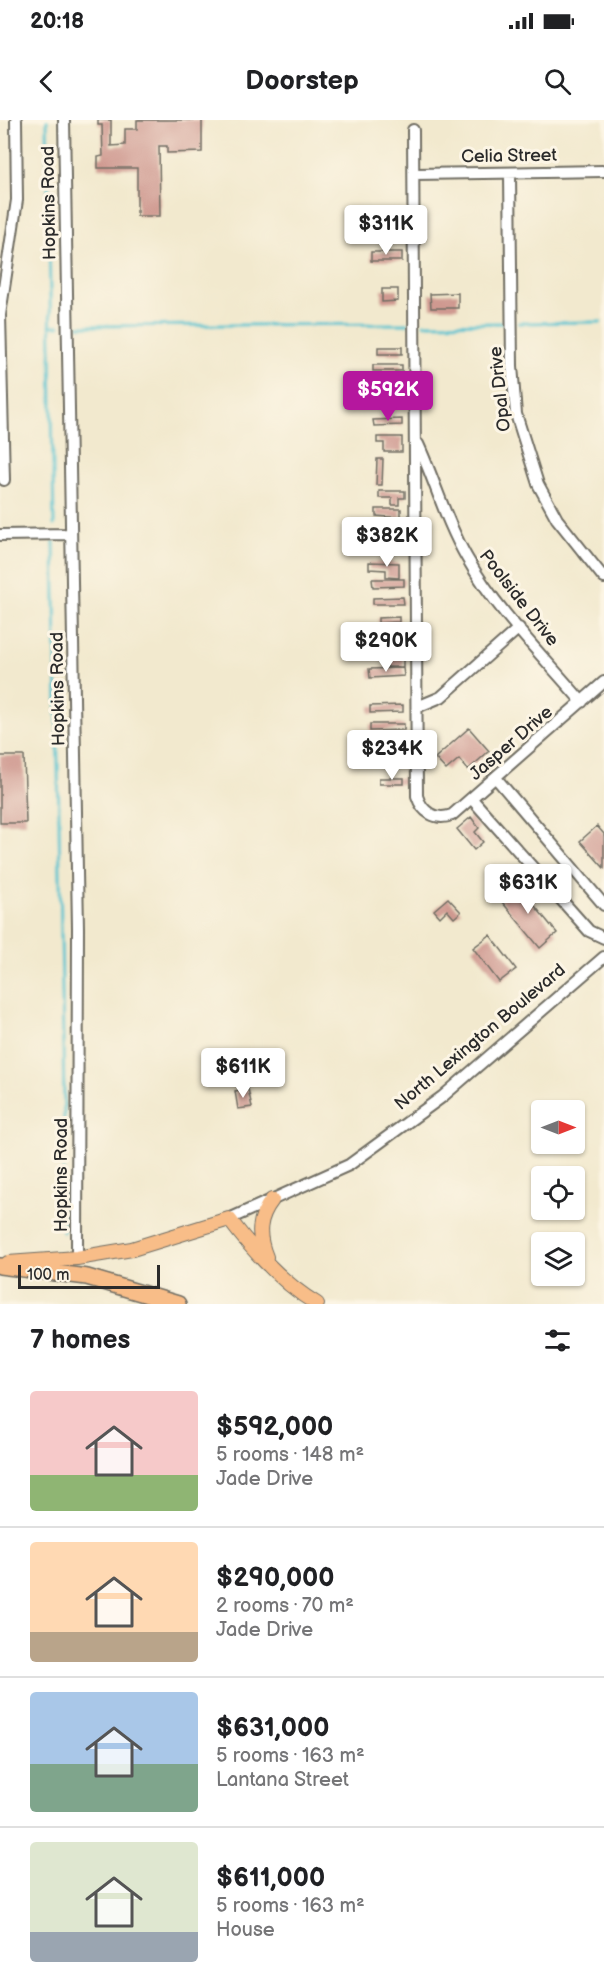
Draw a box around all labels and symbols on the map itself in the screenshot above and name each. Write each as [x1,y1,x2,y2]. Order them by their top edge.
street label: Celia Street [461,145,558,167]
street label: Hopkins Road [38,146,60,260]
pin: $311K [344,205,428,256]
street label: Opal Drive [485,345,515,433]
pin: $592K [346,371,430,422]
pin: $382K [345,517,429,568]
street label: Poolside Drive [475,546,563,651]
pin: $290K [344,622,428,673]
street label: Hopkins Road [47,632,69,746]
street label: Jasper Drive [465,701,557,785]
pin: $234K [350,730,434,781]
pin: $631K [486,864,570,915]
street label: North Lexington Boulevard [390,959,570,1115]
pin: $611K [201,1048,285,1099]
north arrow [531,1100,585,1154]
street label: Hopkins Road [51,1118,72,1232]
scale bar [18,1262,160,1290]

